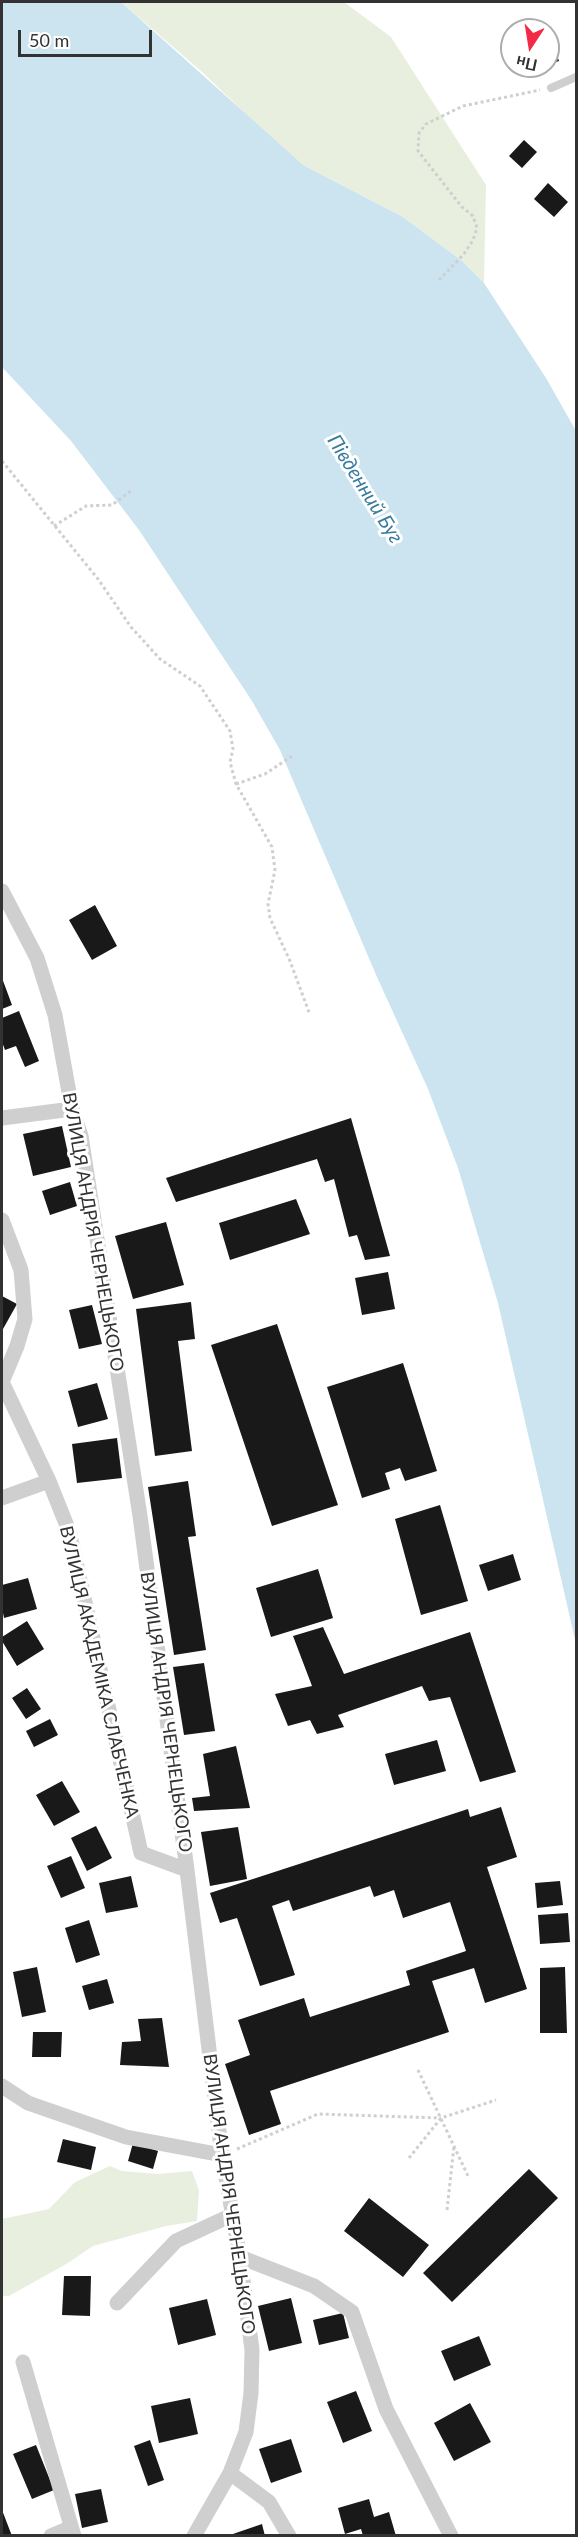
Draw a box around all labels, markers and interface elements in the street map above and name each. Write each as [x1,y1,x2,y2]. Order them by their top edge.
scale bar [21,18,154,56]
north arrow [500,18,560,78]
text: 50 m [29,29,69,51]
text: Пн [514,53,539,76]
water label: Південний Буг [322,430,408,548]
street label: ВУЛИЦЯ АНДРІЯ ЧЕРНЕЦЬКОГО [58,1091,128,1373]
street label: ВУЛИЦЯ АКАДЕМІКА СЛАБЧЕНКА [55,1524,143,1820]
street label: ВУЛИЦЯ АНДРІЯ ЧЕРНЕЦЬКОГО [136,1570,196,1854]
street label: ВУЛИЦЯ АНДРІЯ ЧЕРНЕЦЬКОГО [199,2052,259,2336]

